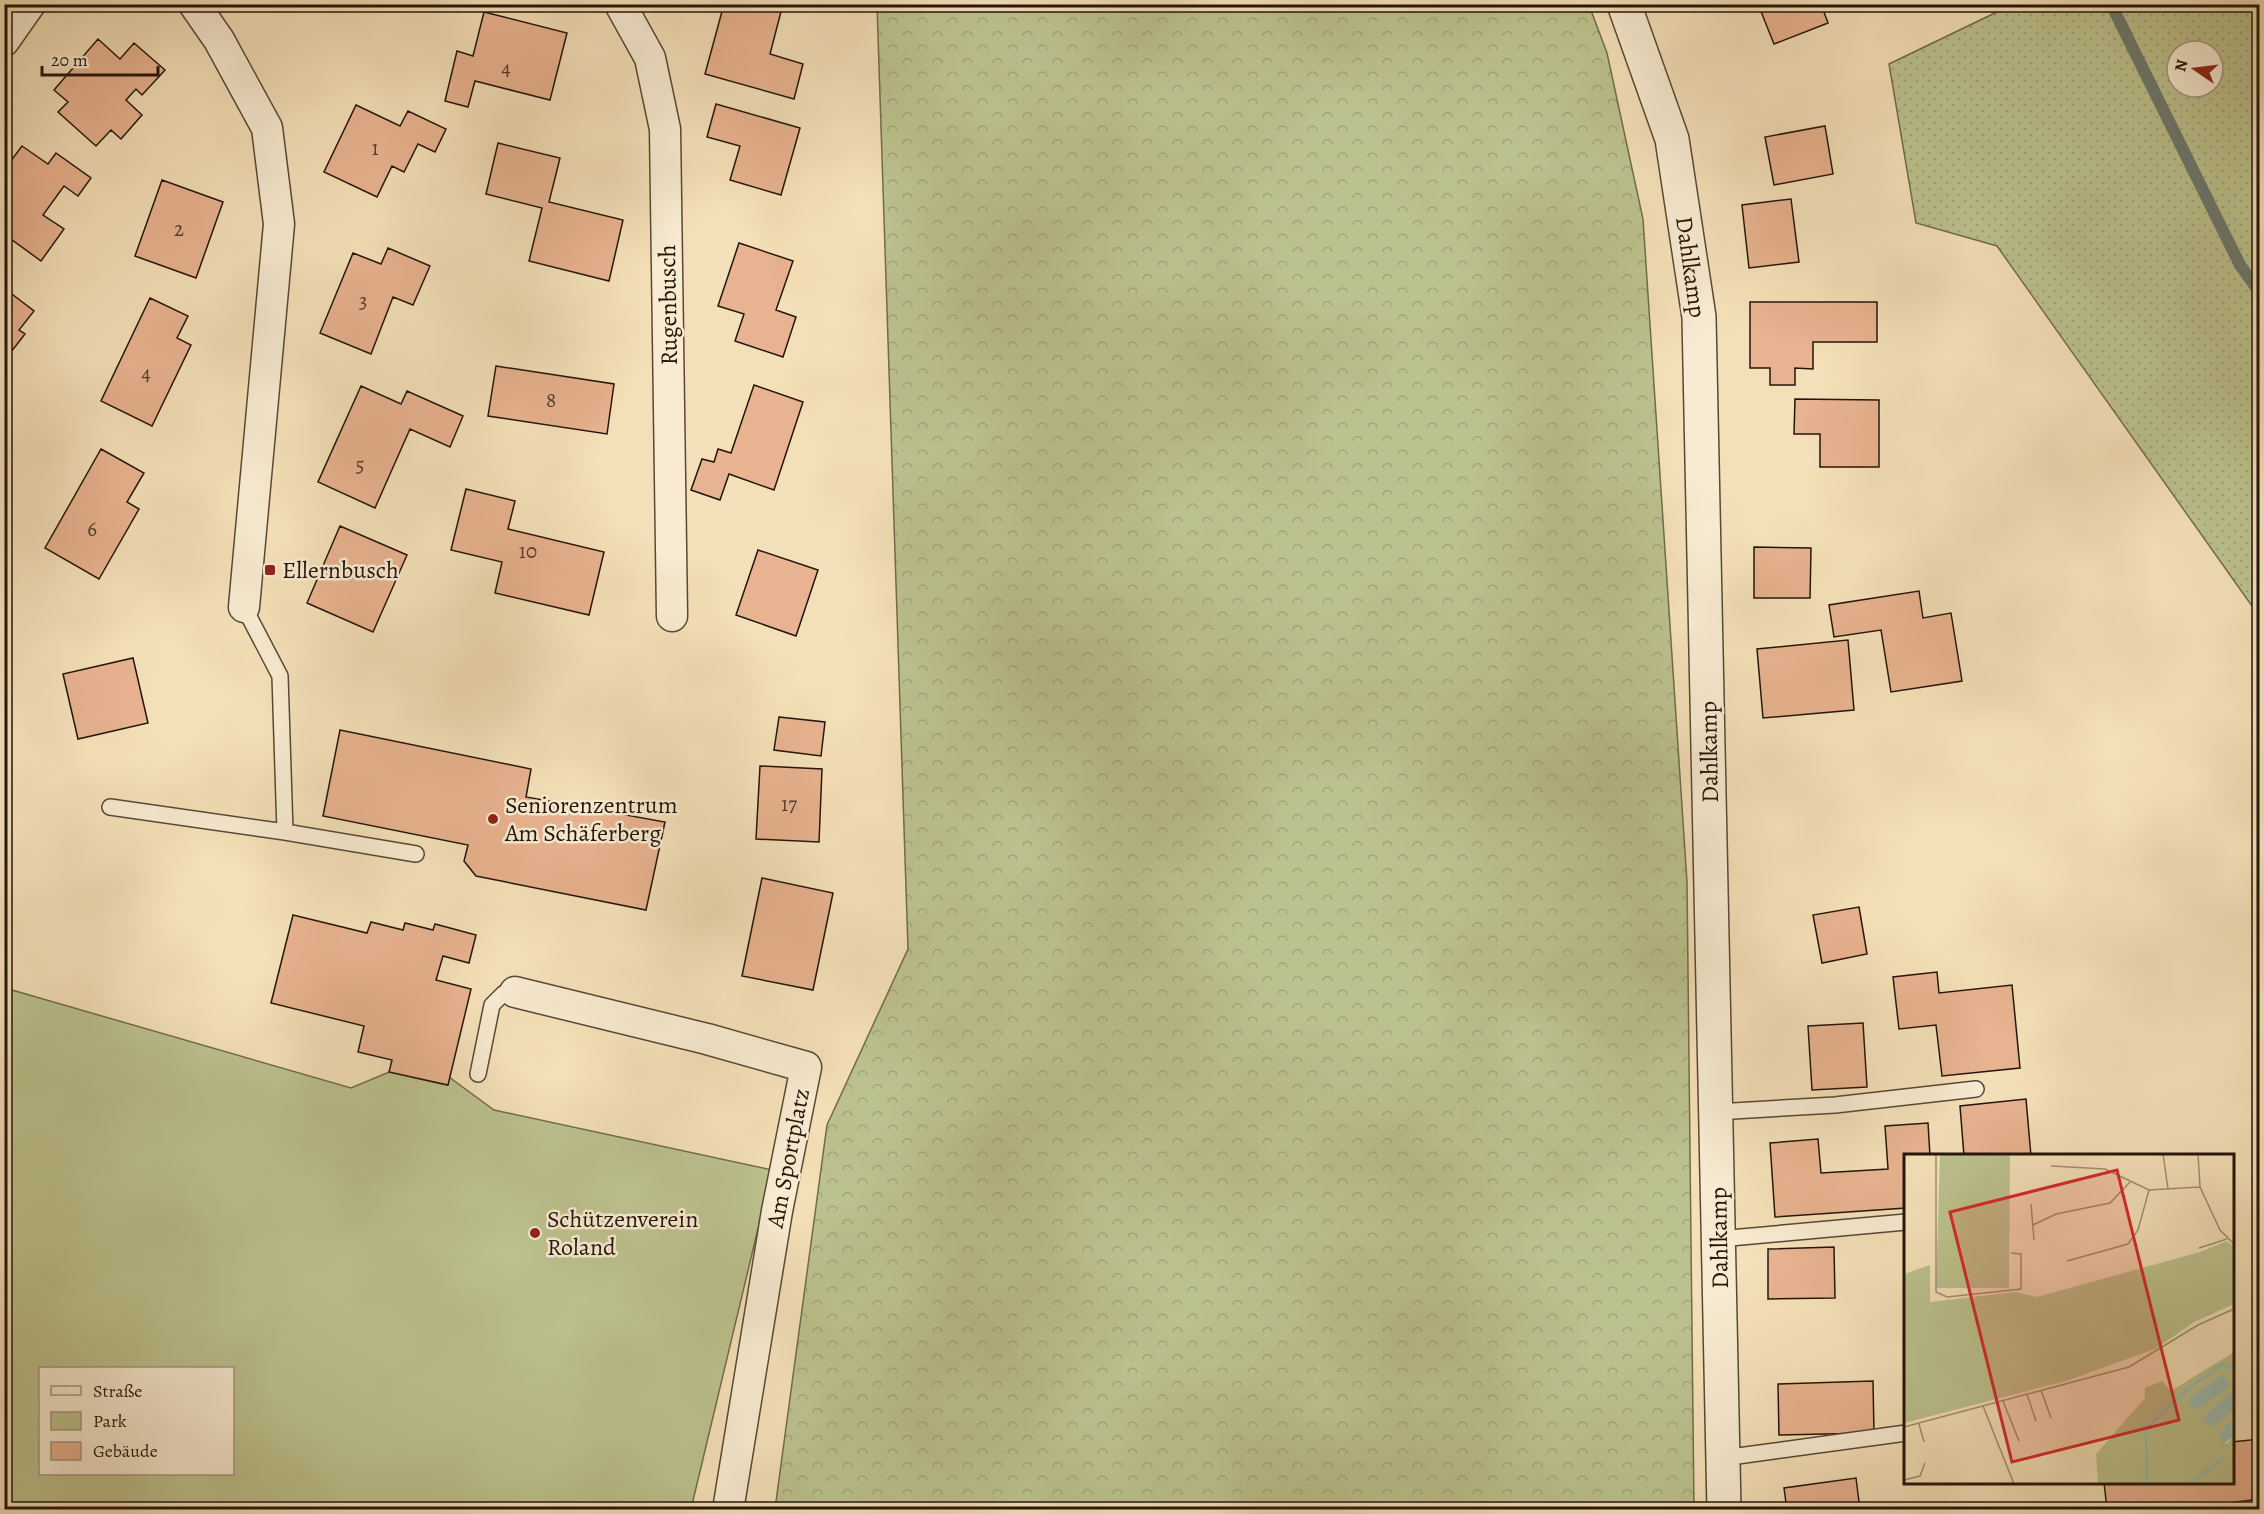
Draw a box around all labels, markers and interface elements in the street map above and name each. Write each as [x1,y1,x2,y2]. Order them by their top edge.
scale bar [42,39,158,77]
north arrow [2165,39,2225,99]
text: 20 m [51,48,88,72]
house number: 4 [501,54,511,82]
text: N [2169,57,2194,74]
house number: 1 [371,134,379,162]
street label: Dahlkamp [1668,214,1714,320]
house number: 2 [174,215,184,243]
street label: Rugenbusch [651,244,685,366]
house number: 3 [359,287,367,315]
house number: 4 [141,359,151,387]
house number: 8 [546,386,556,414]
house number: 5 [355,451,365,479]
house number: 6 [87,515,97,543]
house number: 10 [519,537,537,565]
place label: Ellernbusch [282,554,399,586]
marker: Ellernbusch [263,563,277,577]
street label: Dahlkamp [1692,701,1726,803]
place label: Seniorenzentrum Am Schäferberg [504,789,678,849]
house number: 17 [781,790,797,818]
marker: Seniorenzentrum Am Schäferberg [486,812,500,826]
street label: Am Sportplatz [759,1086,817,1231]
inset map [1904,1154,2234,1484]
street label: Dahlkamp [1702,1187,1736,1289]
place label: Schützenverein Roland [547,1203,698,1263]
marker: Schützenverein Roland [528,1226,542,1240]
legend [39,1367,234,1475]
text: Straße [93,1379,142,1403]
text: Park [93,1409,127,1433]
text: Gebäude [93,1439,158,1463]

